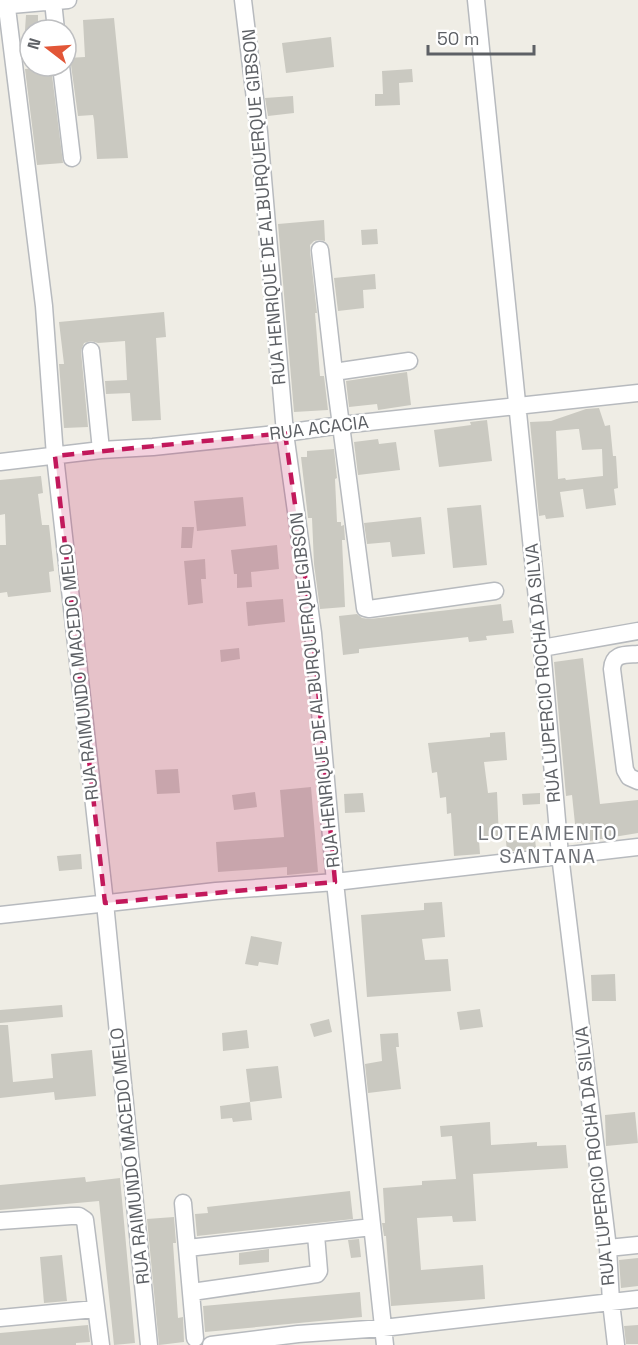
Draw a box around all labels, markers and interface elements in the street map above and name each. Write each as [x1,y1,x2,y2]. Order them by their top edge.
north arrow [18,18,78,78]
scale bar [428,18,534,56]
text: 50 m [437,27,479,50]
street label: RUA HENRIQUE DE ALBURQUERQUE GIBSON [236,28,291,386]
text: N [23,36,46,52]
street label: RUA ACACIA [268,410,370,445]
street label: RUA HENRIQUE DE ALBURQUERQUE GIBSON [284,511,345,869]
street label: RUA RAIMUNDO MACEDO MELO [54,542,103,802]
street label: RUA LUPERCIO ROCHA DA SILVA [520,542,565,804]
district label: LOTEAMENTO SANTANA [478,820,618,869]
street label: RUA LUPERCIO ROCHA DA SILVA [569,1025,620,1287]
street label: RUA RAIMUNDO MACEDO MELO [105,1026,154,1286]

